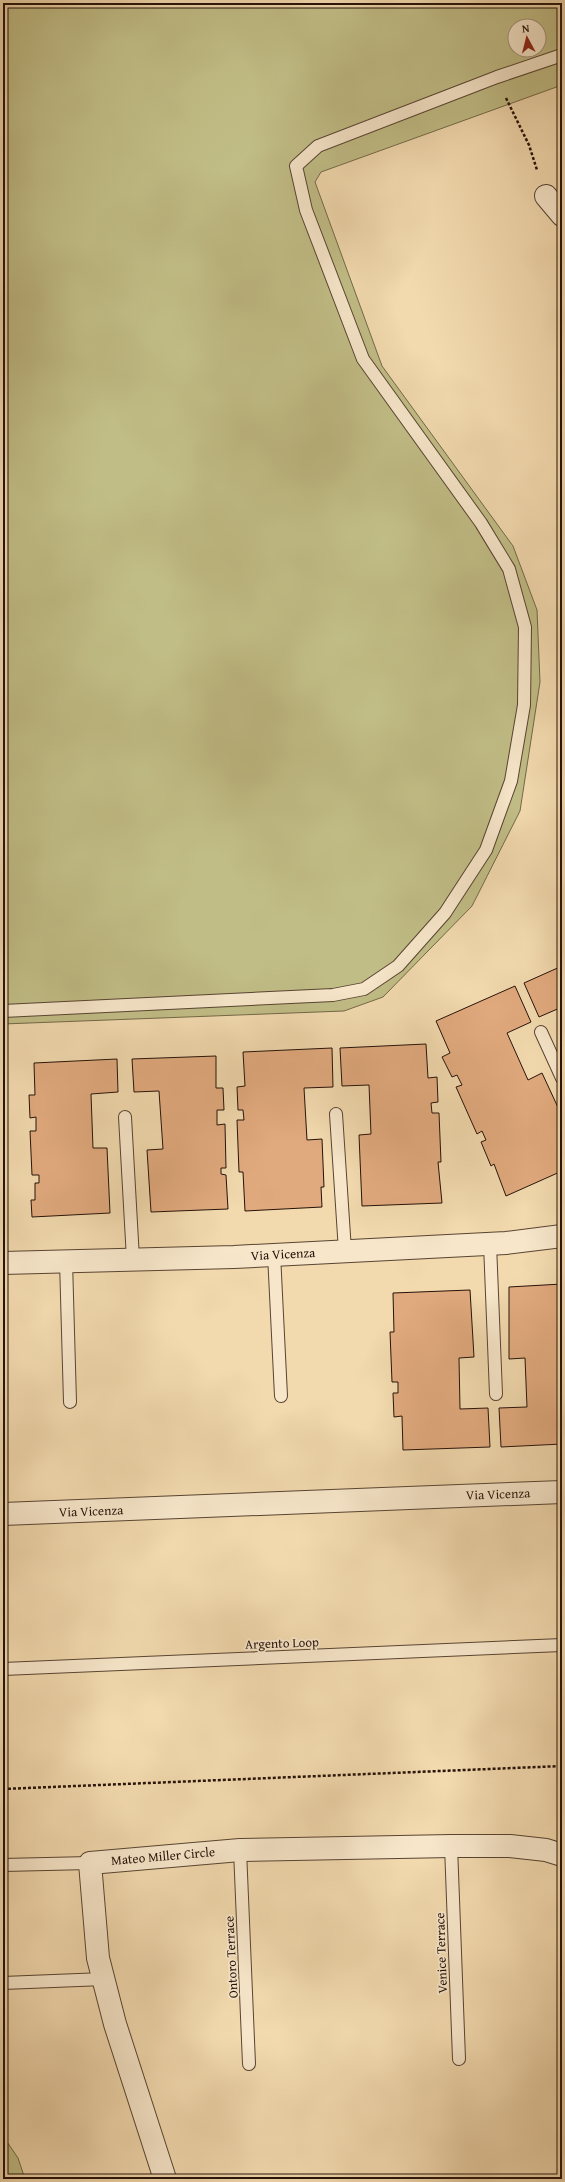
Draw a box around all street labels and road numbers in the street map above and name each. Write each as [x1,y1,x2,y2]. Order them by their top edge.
street label: Via Vicenza [250,1243,316,1265]
street label: Via Vicenza [466,1483,531,1505]
street label: Via Vicenza [59,1500,124,1522]
street label: Argento Loop [245,1632,319,1654]
street label: Mateo Miller Circle [110,1842,216,1870]
street label: Venice Terrace [430,1912,452,1994]
street label: Ontoro Terrace [219,1915,243,1999]

